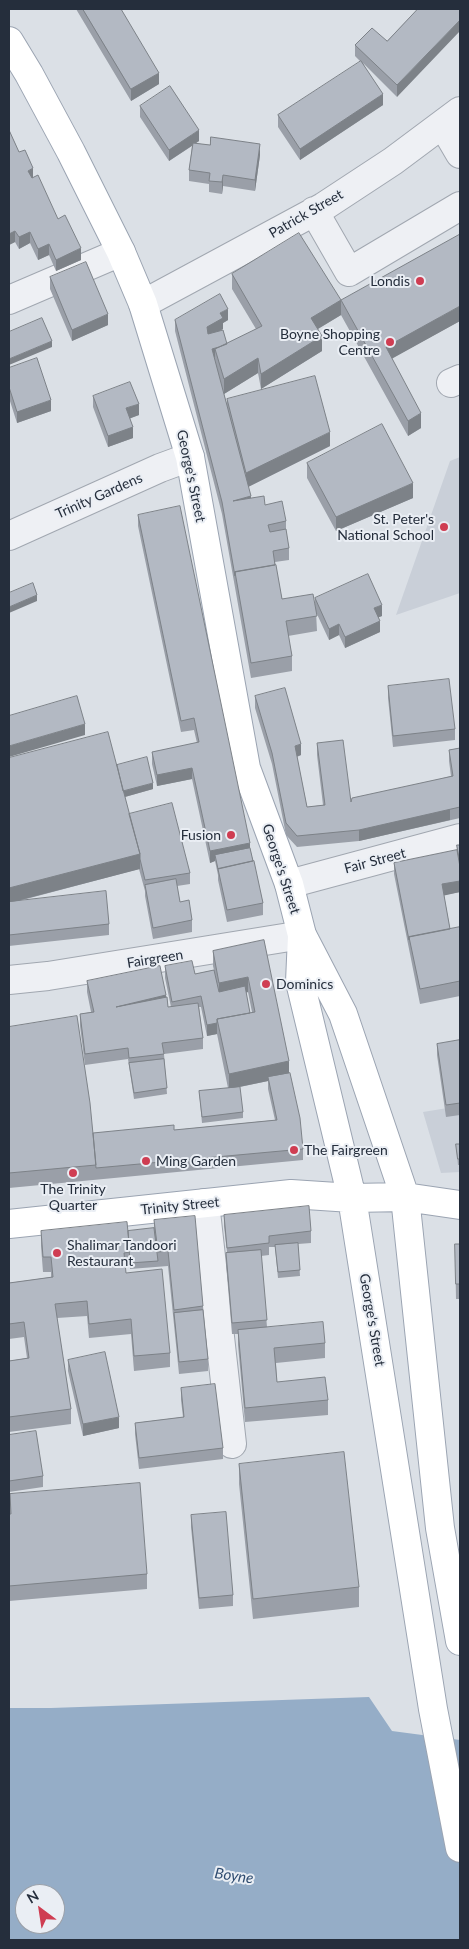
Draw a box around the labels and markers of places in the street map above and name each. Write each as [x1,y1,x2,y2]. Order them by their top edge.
place label: Londis [370,273,410,289]
marker: Londis [414,275,426,287]
place label: Boyne Shopping Centre [280,326,380,358]
marker: Boyne Shopping Centre [384,336,396,348]
place label: St. Peter's National School [337,511,434,544]
marker: St. Peter's National School [438,521,450,533]
place label: Fusion [181,827,221,843]
marker: Fusion [225,829,237,841]
place label: Dominics [276,976,333,992]
marker: Dominics [260,978,272,990]
place label: The Fairgreen [304,1142,388,1158]
marker: The Fairgreen [288,1144,300,1156]
place label: Ming Garden [156,1153,236,1169]
marker: Ming Garden [140,1155,152,1167]
marker: The Trinity Quarter [67,1167,79,1179]
place label: The Trinity Quarter [40,1181,106,1214]
place label: Shalimar Tandoori Restaurant [67,1237,177,1270]
marker: Shalimar Tandoori Restaurant [51,1247,63,1259]

